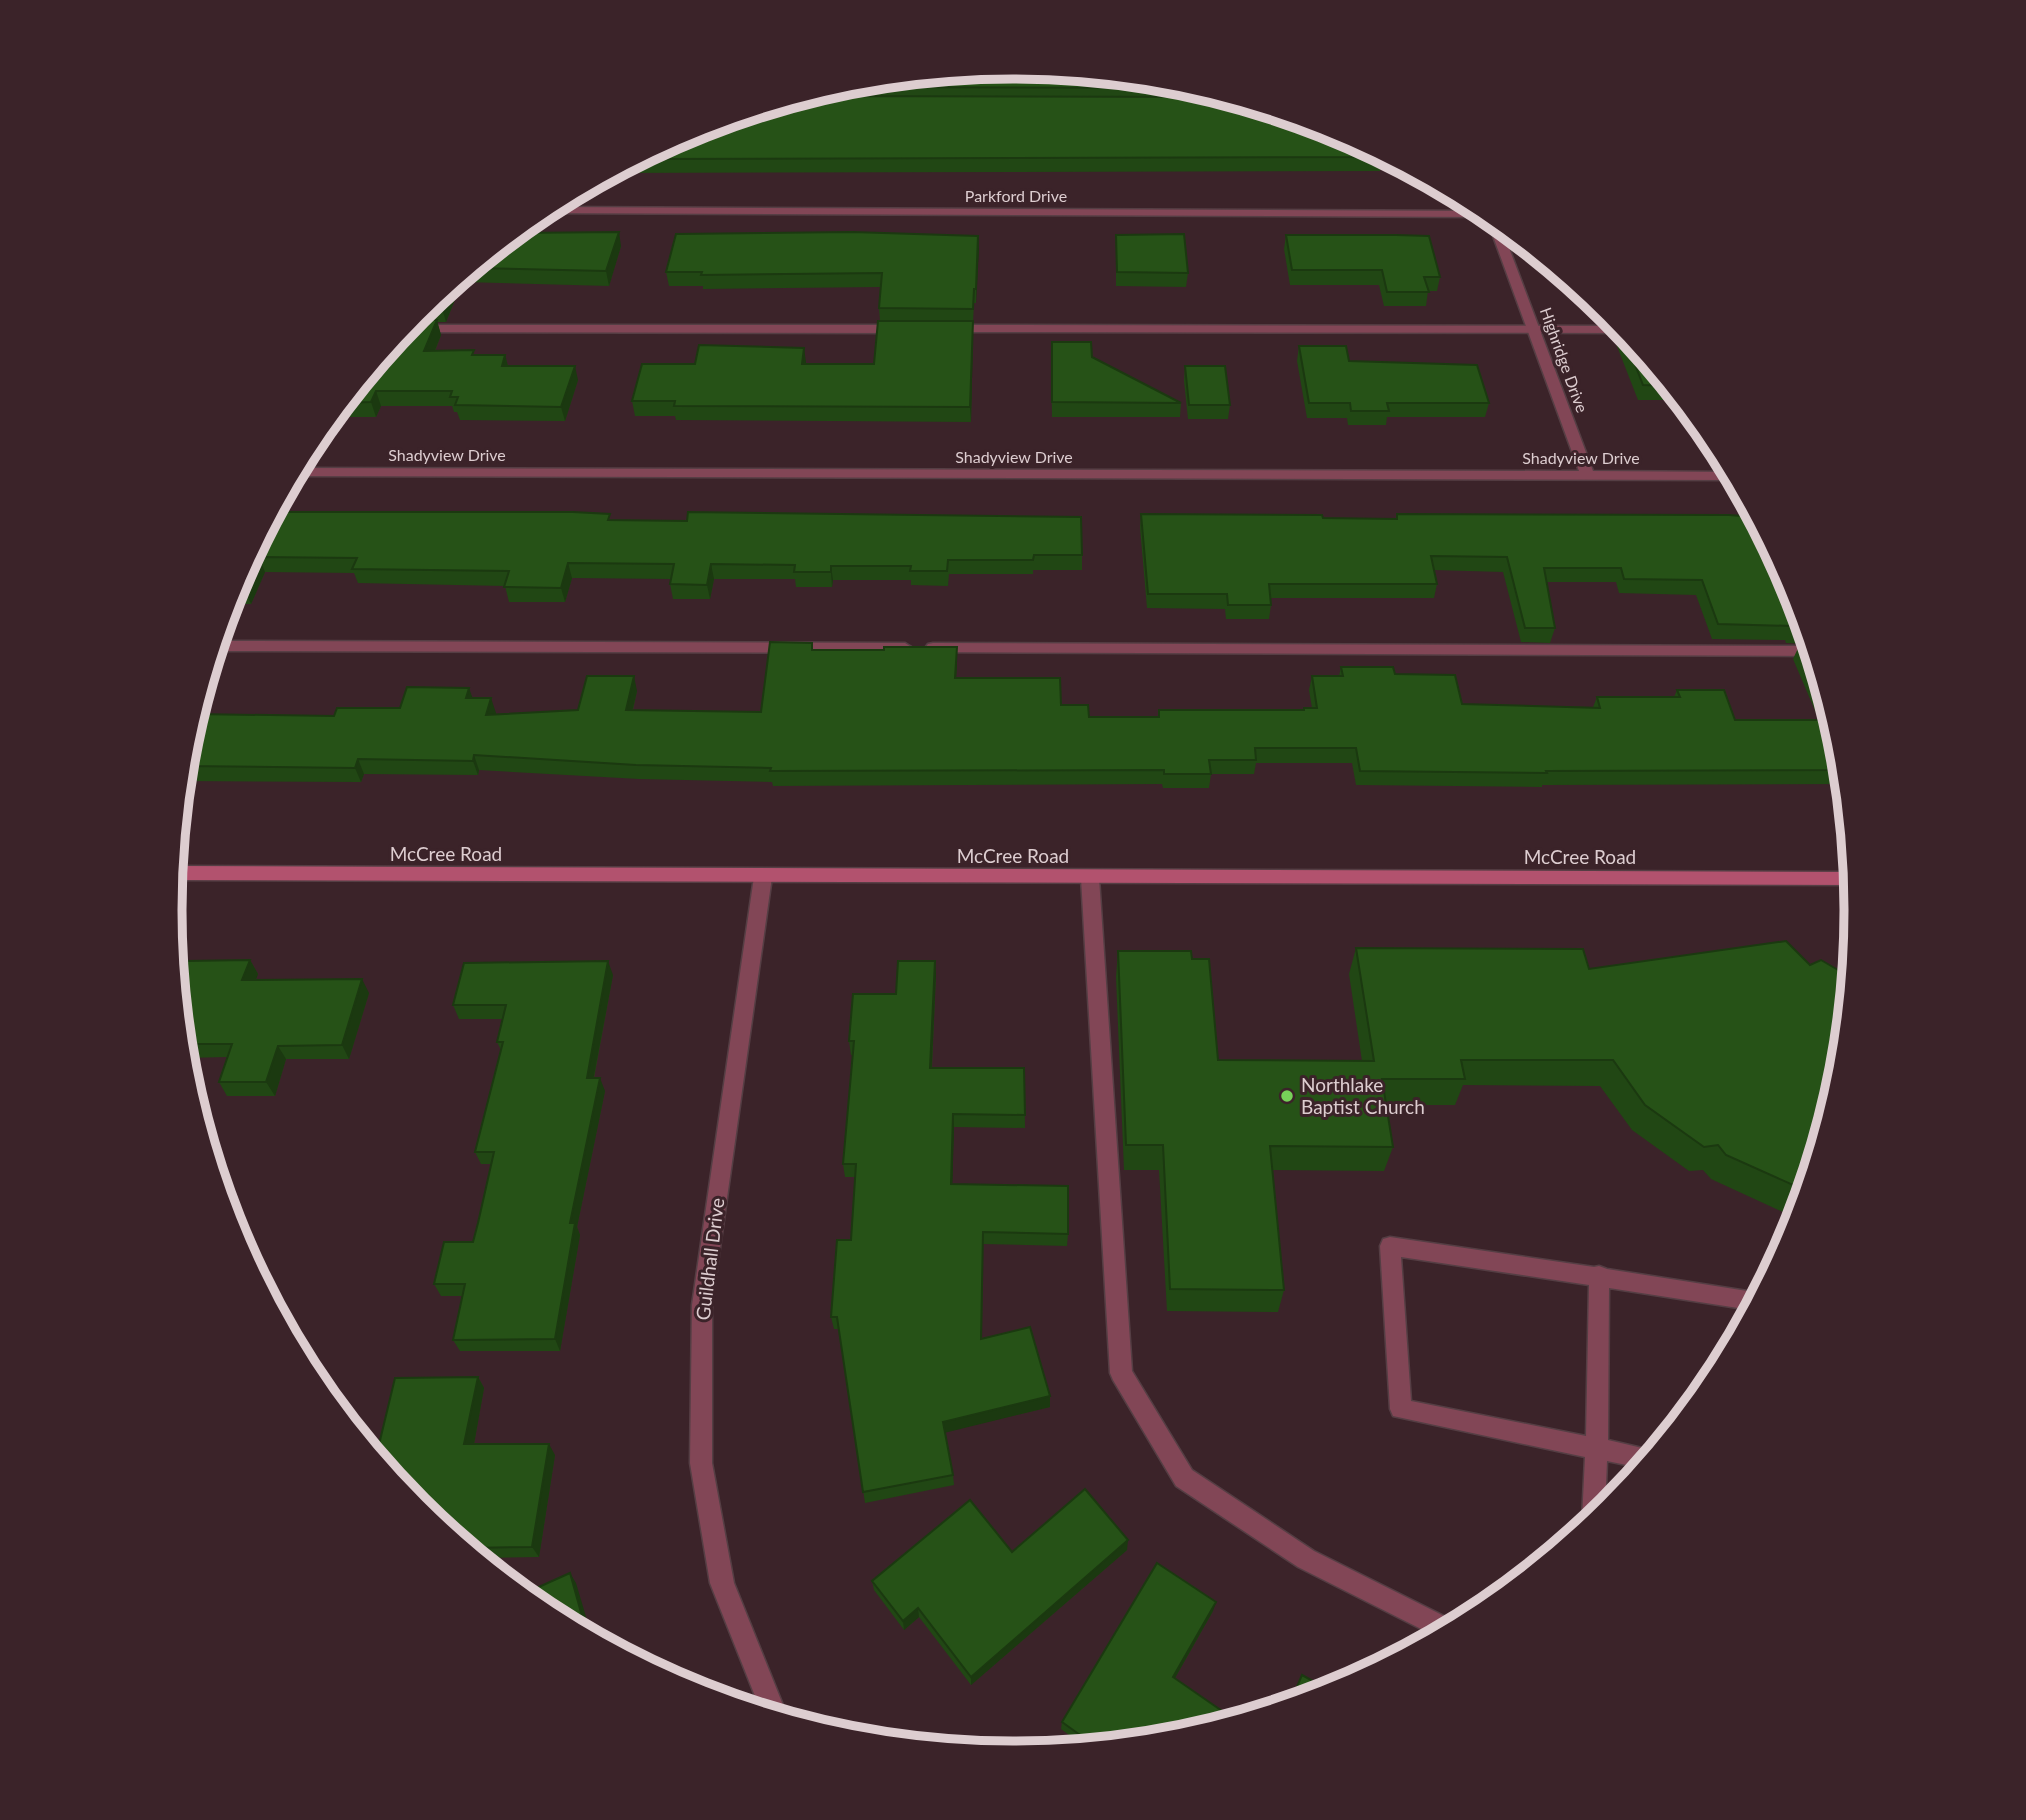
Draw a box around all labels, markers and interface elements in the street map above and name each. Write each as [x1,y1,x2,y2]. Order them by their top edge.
street label: Parkford Drive [965,186,1067,205]
street label: Highridge Drive [1537,305,1592,415]
street label: Shadyview Drive [388,445,506,464]
street label: Shadyview Drive [955,447,1073,466]
street label: Shadyview Drive [1522,448,1640,467]
street label: McCree Road [390,842,502,865]
street label: McCree Road [957,844,1069,867]
street label: McCree Road [1524,845,1636,868]
place label: Northlake Baptist Church [1301,1073,1425,1118]
marker: Northlake Baptist Church [1279,1088,1295,1104]
street label: Guildhall Drive [691,1196,728,1321]

